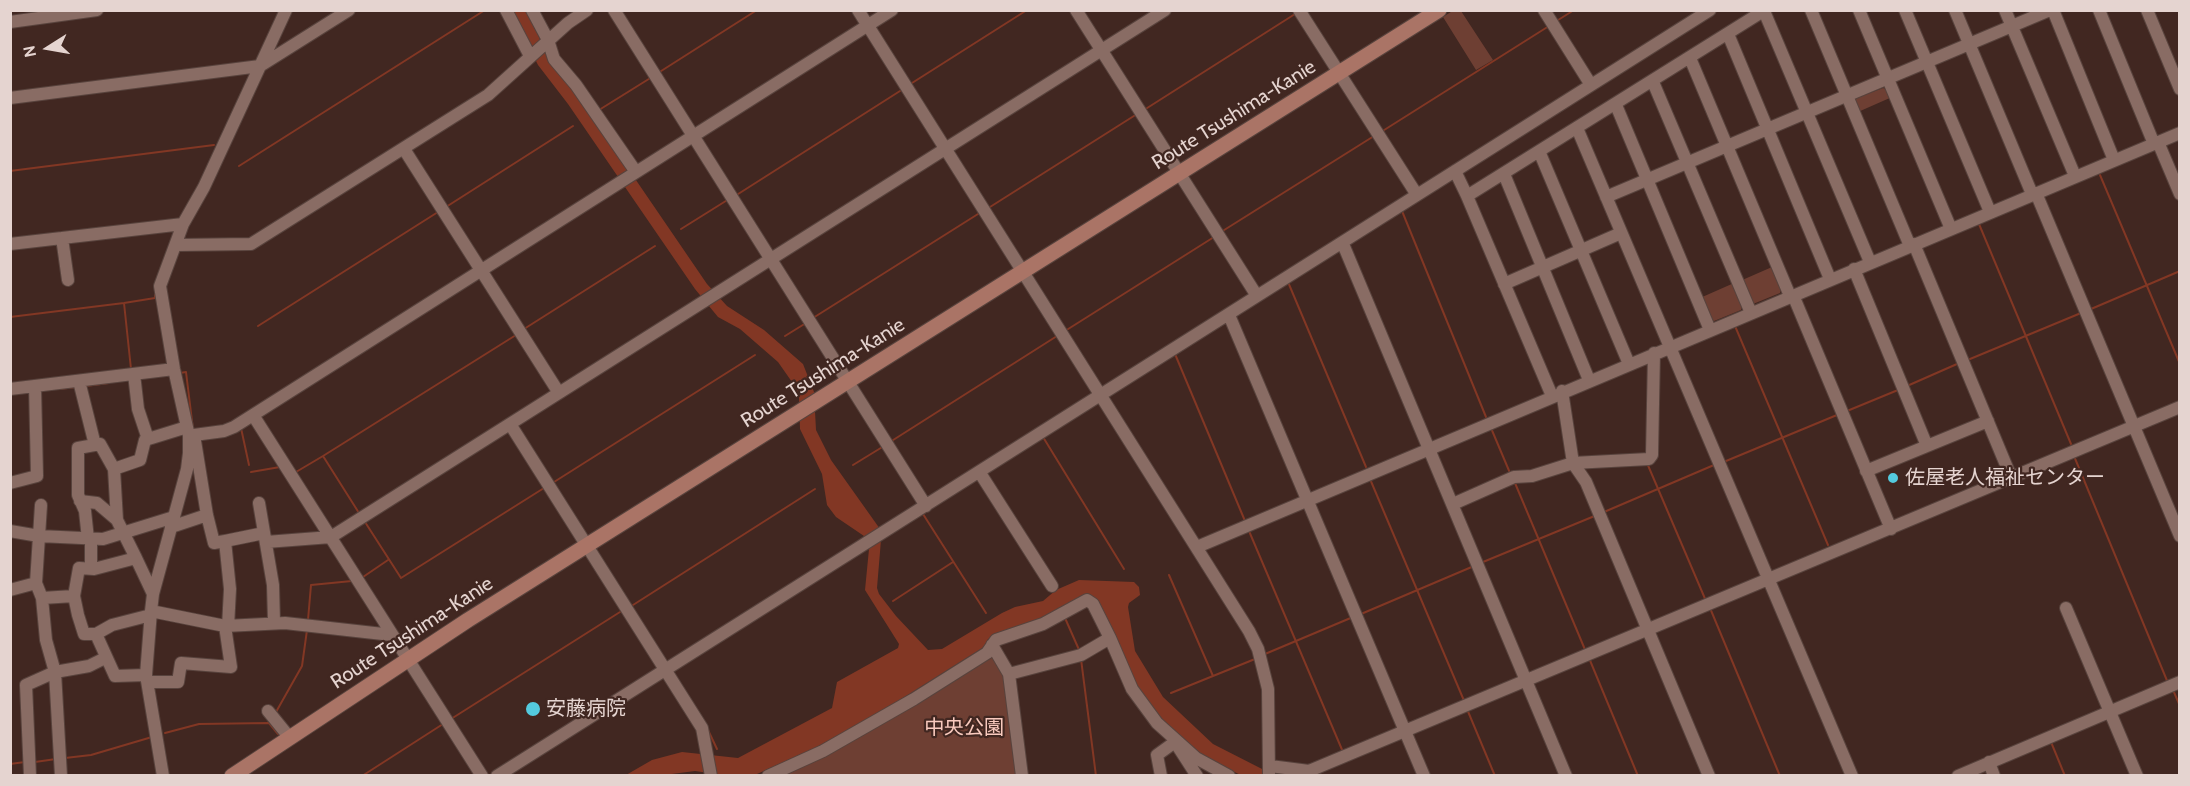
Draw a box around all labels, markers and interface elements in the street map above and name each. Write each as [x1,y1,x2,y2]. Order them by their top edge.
north arrow [18,18,78,78]
text: N [19,44,40,59]
street label: Route Tsushima-Kanie [1148,55,1320,175]
street label: Route Tsushima-Kanie [737,313,909,433]
place label: 佐屋老人福祉センター [1905,466,2105,490]
marker: 佐屋老人福祉センター [1886,471,1900,485]
street label: Route Tsushima-Kanie [326,572,498,694]
place label: 安藤病院 [546,697,626,721]
marker: 安藤病院 [524,700,542,718]
park label: 中央公園 [924,716,1004,740]

